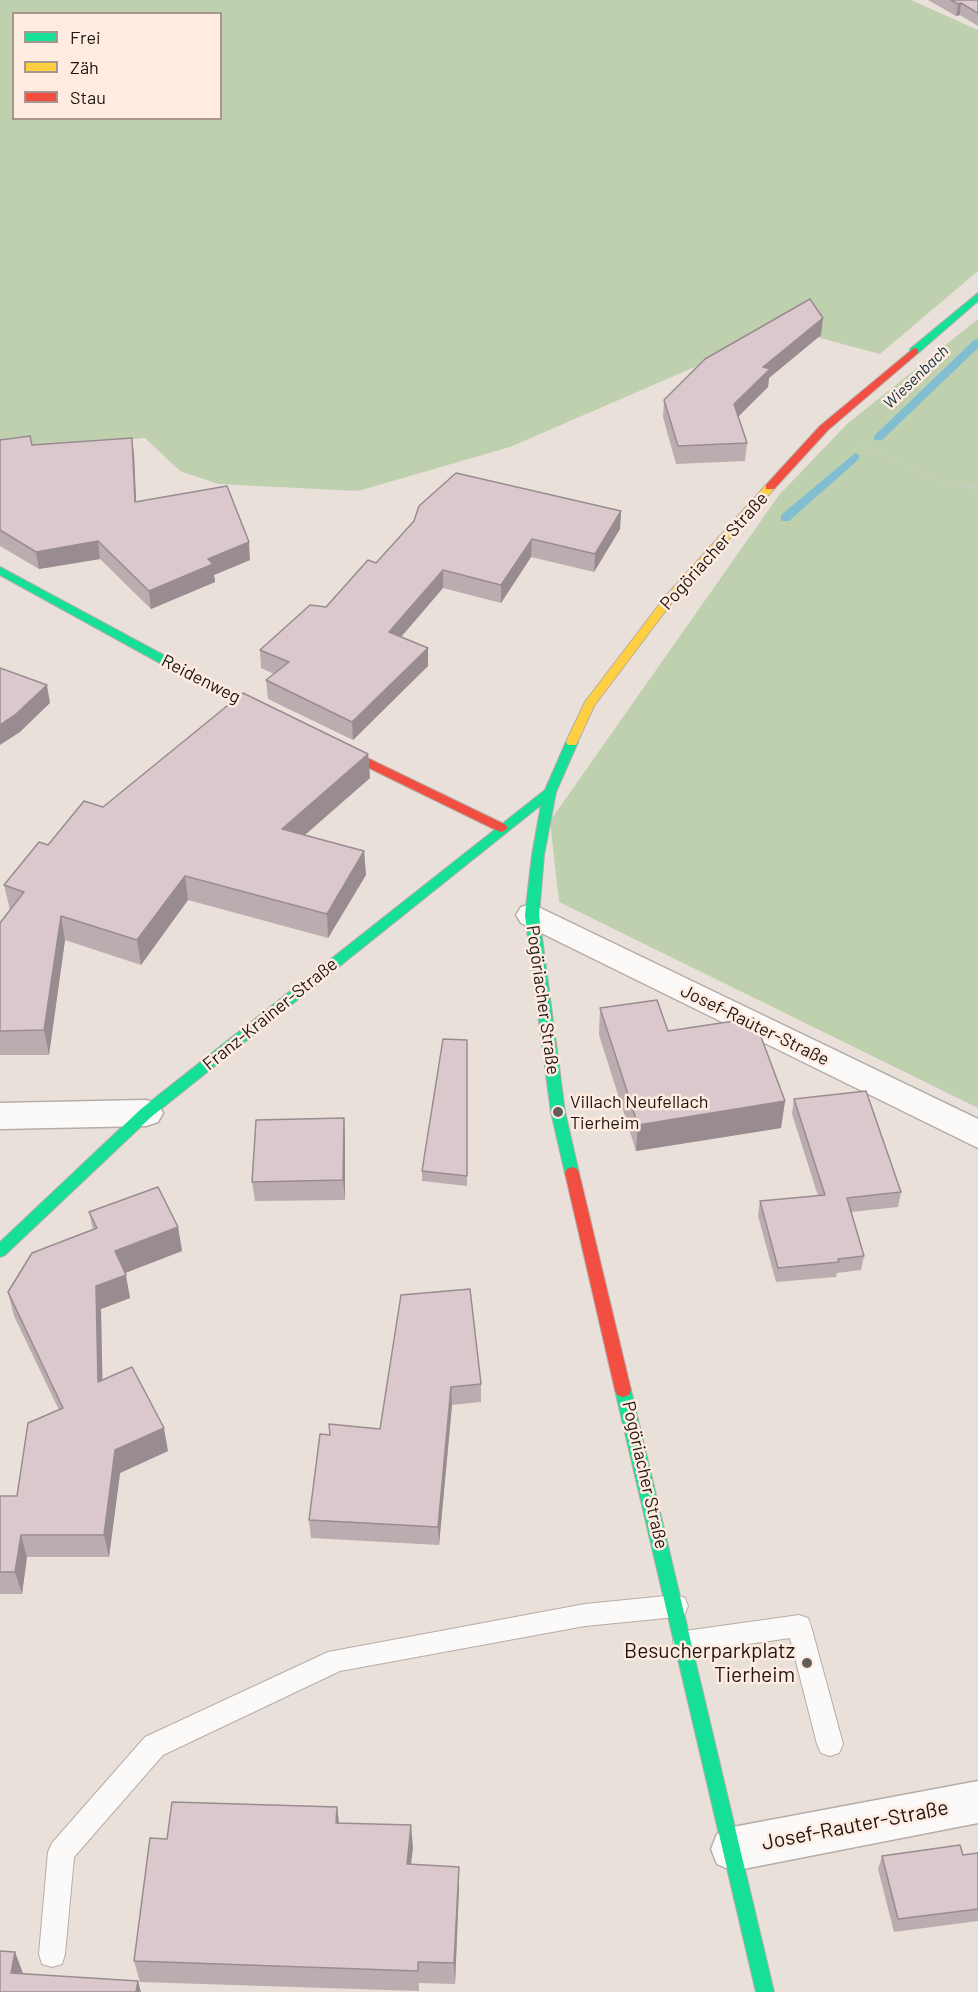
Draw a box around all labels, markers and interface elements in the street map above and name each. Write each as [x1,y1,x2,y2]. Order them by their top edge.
legend [12,12,222,120]
text: Frei [70,26,101,48]
text: Zäh [70,56,99,78]
text: Stau [70,86,106,108]
water label: Wiesenbach [879,341,953,413]
street label: Pogöriacher Straße [656,488,772,614]
street label: Reidenweg [158,650,244,708]
street label: Pogöriacher Straße [522,924,564,1076]
street label: Franz-Krainer-Straße [198,953,342,1075]
street label: Josef-Rauter-Straße [677,980,833,1070]
place label: Villach Neufellach Tierheim [570,1091,708,1134]
marker: Villach Neufellach Tierheim [551,1105,565,1119]
street label: Pogöriacher Straße [618,1399,672,1551]
place label: Besucherparkplatz Tierheim [624,1638,795,1688]
marker: Besucherparkplatz Tierheim [800,1656,814,1670]
street label: Josef-Rauter-Straße [759,1795,951,1855]

